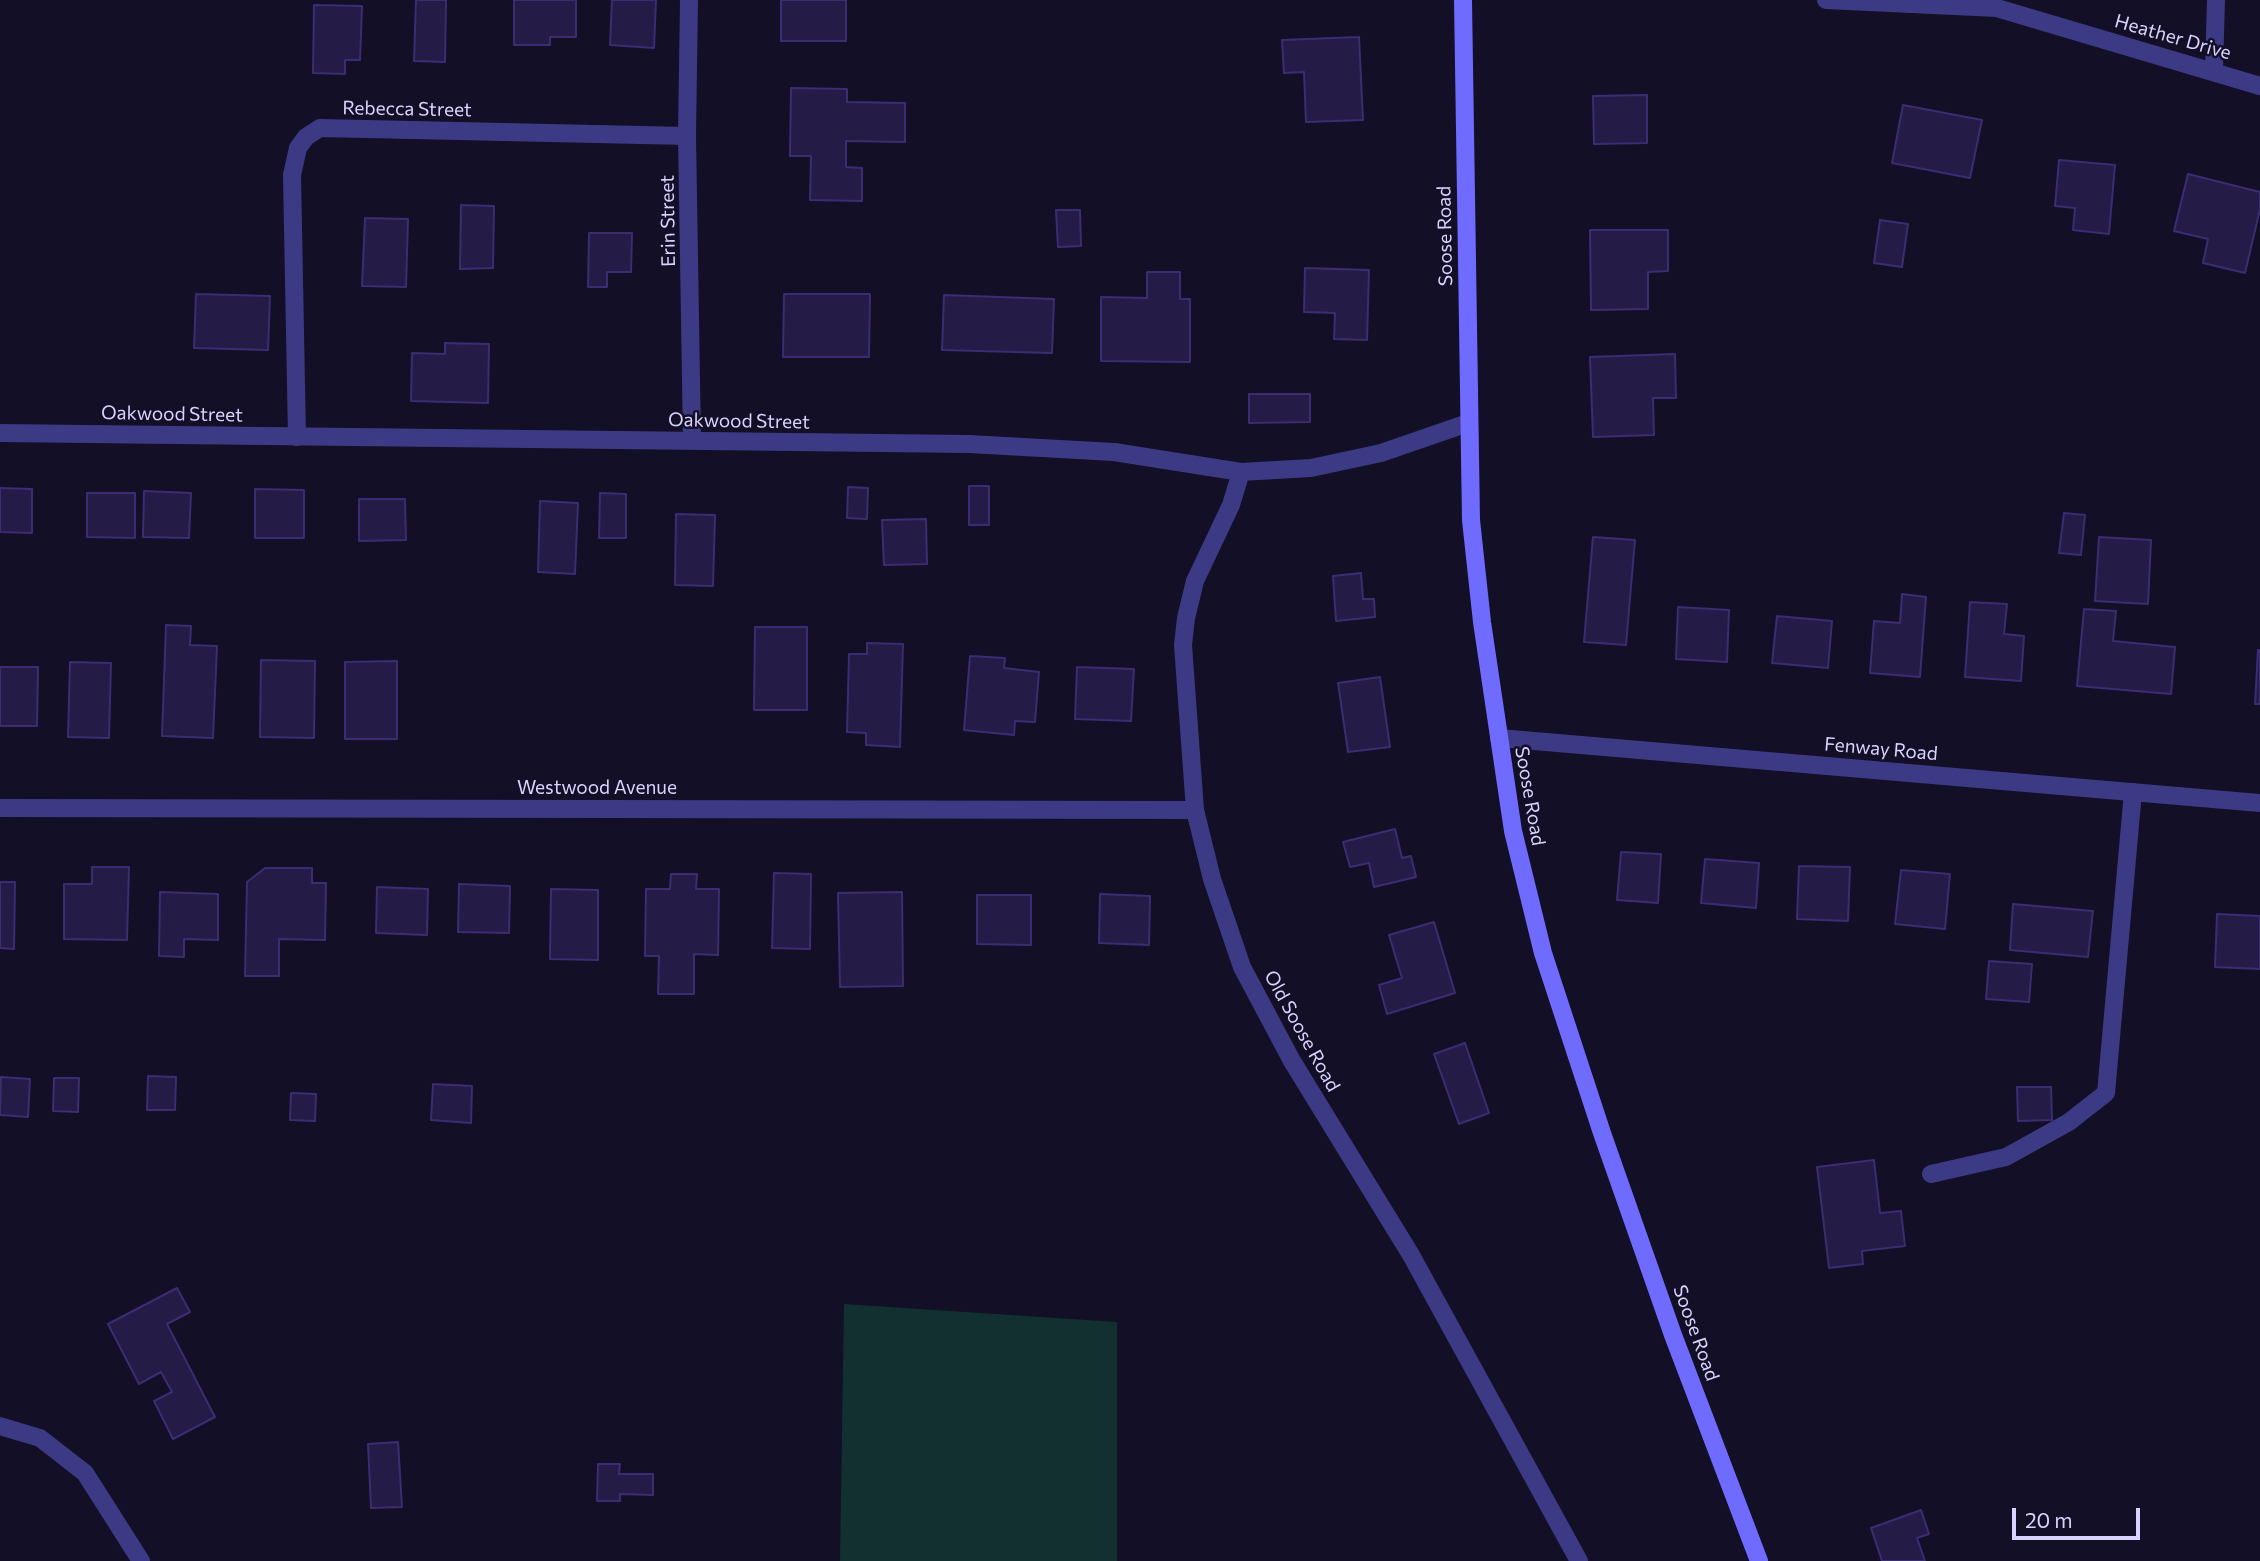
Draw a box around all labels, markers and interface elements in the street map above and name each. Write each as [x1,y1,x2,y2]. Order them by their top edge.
street label: Heather Drive [2112,9,2234,65]
street label: Rebecca Street [342,96,472,122]
street label: Erin Street [656,175,680,267]
street label: Soose Road [1433,186,1457,286]
street label: Oakwood Street [101,401,243,427]
street label: Oakwood Street [668,408,810,434]
street label: Fenway Road [1823,733,1939,765]
street label: Soose Road [1510,745,1550,847]
street label: Westwood Avenue [517,777,677,799]
street label: Old Soose Road [1259,966,1345,1096]
street label: Soose Road [1668,1282,1724,1384]
scale bar [2015,1494,2143,1538]
text: 20 m [2025,1507,2073,1532]

